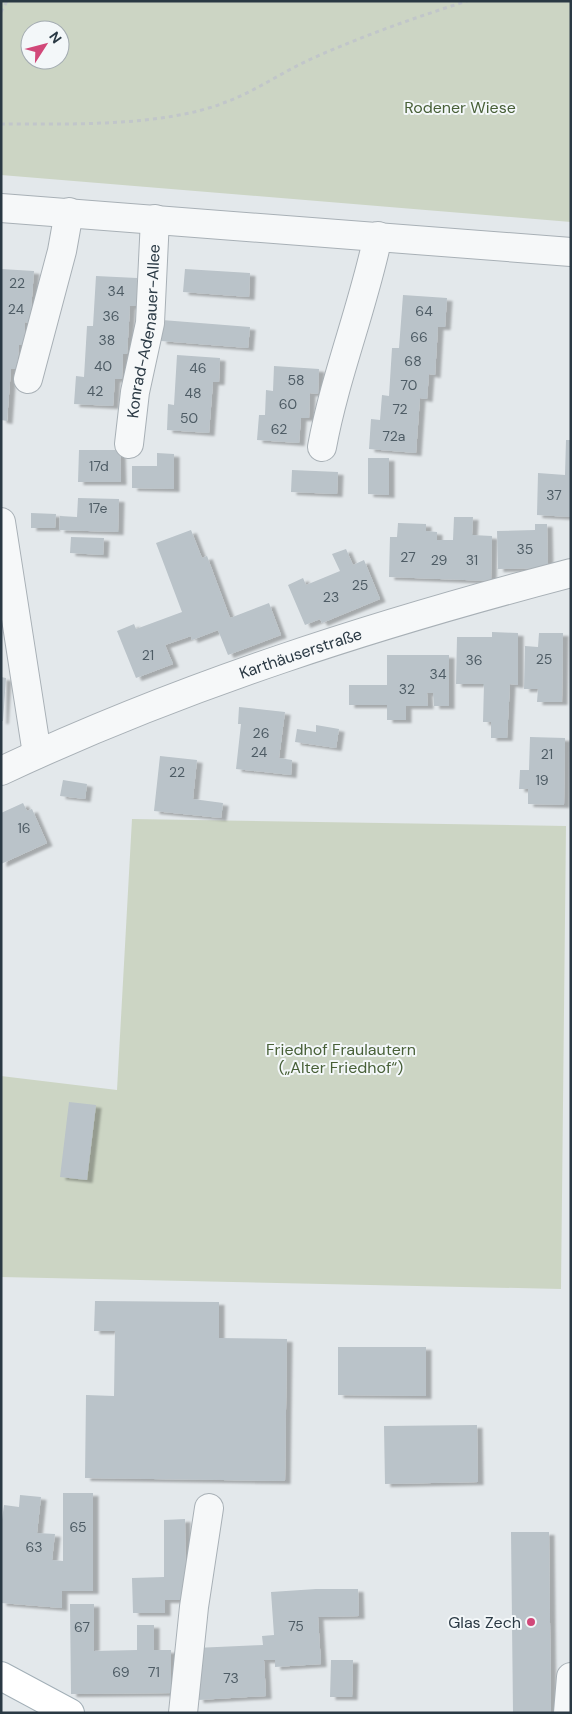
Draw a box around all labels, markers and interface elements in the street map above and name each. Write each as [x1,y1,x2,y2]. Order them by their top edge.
north arrow [20,20,70,70]
text: N [45,28,66,47]
park label: Rodener Wiese [404,97,516,118]
street label: Konrad-Adenauer-Allee [122,244,165,419]
house number: 22 [9,274,25,292]
house number: 34 [108,282,125,300]
house number: 24 [8,300,25,318]
house number: 64 [415,302,433,320]
house number: 36 [102,307,120,325]
house number: 66 [410,328,428,346]
house number: 38 [99,331,115,349]
house number: 68 [404,352,422,370]
house number: 40 [94,357,112,375]
house number: 46 [189,359,207,377]
house number: 58 [287,371,305,389]
house number: 70 [401,376,417,394]
house number: 42 [87,382,103,400]
house number: 48 [184,384,202,402]
house number: 60 [279,395,297,413]
house number: 72 [392,400,408,418]
house number: 50 [180,409,198,427]
house number: 62 [271,420,287,438]
house number: 72a [383,427,405,445]
house number: 17d [89,457,109,475]
house number: 37 [546,486,562,504]
house number: 17e [89,499,108,517]
house number: 35 [517,540,533,558]
house number: 27 [400,548,416,566]
house number: 29 [431,551,448,569]
house number: 31 [466,551,478,569]
house number: 25 [352,576,368,594]
house number: 23 [323,588,339,606]
street label: Karthäuserstraße [236,623,365,684]
house number: 21 [142,646,154,664]
house number: 25 [536,650,552,668]
house number: 36 [465,651,483,669]
house number: 34 [430,665,447,683]
house number: 32 [399,680,415,698]
house number: 26 [253,724,269,742]
house number: 24 [251,743,268,761]
house number: 21 [541,745,553,763]
house number: 22 [169,763,185,781]
house number: 19 [535,771,549,789]
house number: 16 [17,819,31,837]
park label: Friedhof Fraulautern („Alter Friedhof“) [266,1039,416,1078]
house number: 65 [69,1518,87,1536]
house number: 63 [25,1538,43,1556]
place label: Glas Zech [448,1612,521,1633]
marker: Glas Zech [525,1616,537,1628]
house number: 75 [288,1617,304,1635]
house number: 67 [74,1618,90,1636]
house number: 69 [112,1663,130,1681]
house number: 71 [148,1663,160,1681]
house number: 73 [223,1669,239,1687]

